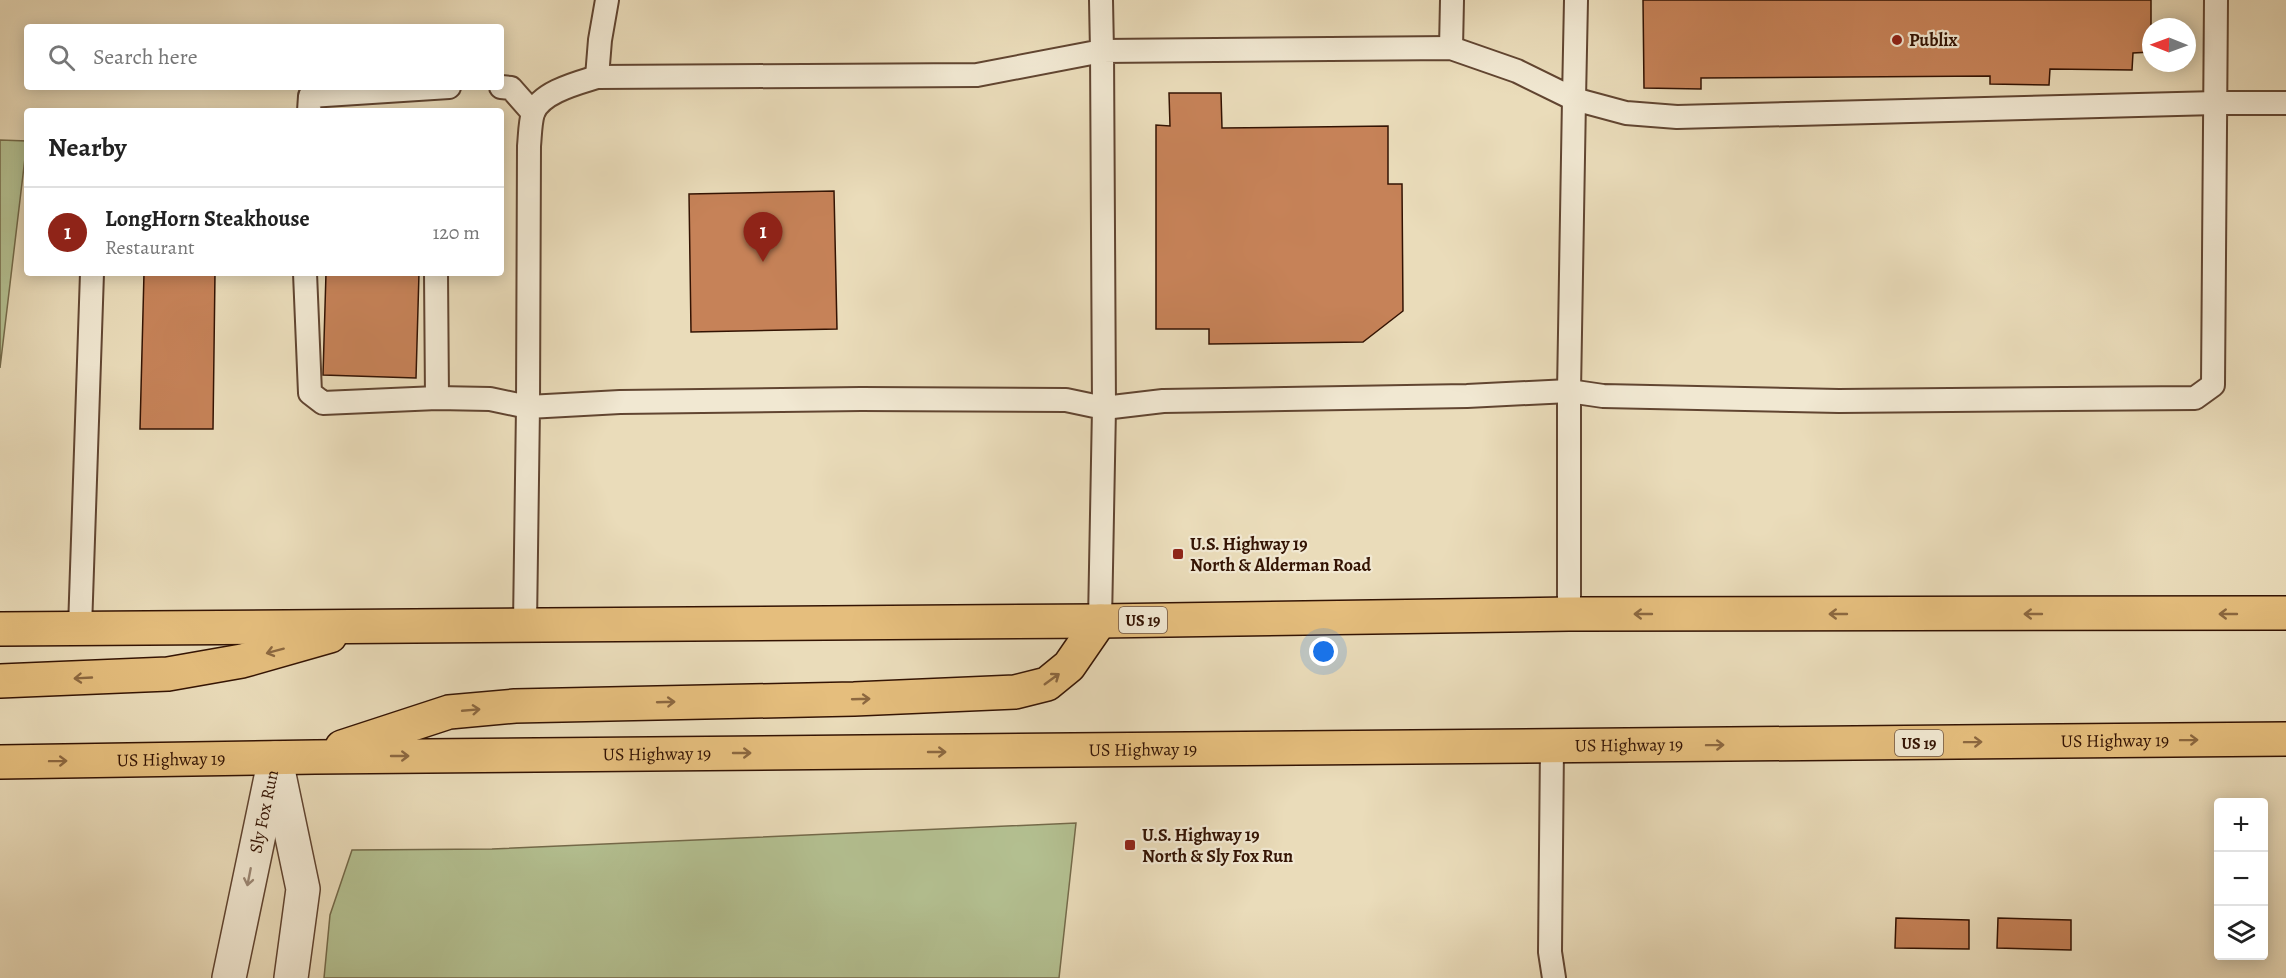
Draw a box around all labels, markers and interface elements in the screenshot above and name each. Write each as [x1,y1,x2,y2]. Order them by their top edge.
north arrow [2142,18,2196,72]
search box [24,24,504,90]
place label: Publix [1909,28,1957,52]
marker: Publix [1890,33,1904,47]
icon: search [45,41,78,74]
text: Search here [93,42,198,72]
text: Nearby [48,130,127,165]
text: LongHorn Steakhouse [105,204,310,234]
pin: 1 [744,212,783,262]
text: 1 [64,219,71,246]
text: 120 m [432,219,480,246]
text: Restaurant [105,234,195,261]
place label: U.S. Highway 19 North & Alderman Road [1190,532,1372,577]
marker: U.S. Highway 19 North & Alderman Road [1171,547,1185,561]
road number: US 19 [1119,607,1167,633]
one-way arrow [1633,608,1653,620]
one-way arrow [1828,608,1848,620]
one-way arrow [2023,608,2043,620]
one-way arrow [2218,608,2238,620]
your location [1309,637,1338,666]
one-way arrow [266,646,285,658]
one-way arrow [73,672,93,684]
one-way arrow [1044,673,1060,685]
one-way arrow [850,693,870,705]
one-way arrow [655,697,675,708]
one-way arrow [460,704,480,715]
street label: US Highway 19 [2060,728,2169,753]
road number: US 19 [1895,730,1943,756]
street label: US Highway 19 [1574,733,1683,757]
one-way arrow [2178,734,2198,746]
one-way arrow [1962,736,1982,748]
street label: US Highway 19 [1089,737,1197,762]
one-way arrow [1704,739,1724,751]
street label: US Highway 19 [603,741,711,766]
street label: US Highway 19 [116,746,225,772]
one-way arrow [927,746,947,757]
one-way arrow [732,747,752,759]
one-way arrow [390,750,410,762]
one-way arrow [48,755,68,767]
street label: Sly Fox Run [243,768,284,855]
map controls [2214,798,2268,960]
button: + [2214,798,2268,852]
place label: U.S. Highway 19 North & Sly Fox Run [1142,823,1293,868]
marker: U.S. Highway 19 North & Sly Fox Run [1123,838,1137,852]
button: − [2214,852,2268,906]
one-way arrow [243,867,254,886]
button: layers [2214,906,2268,960]

